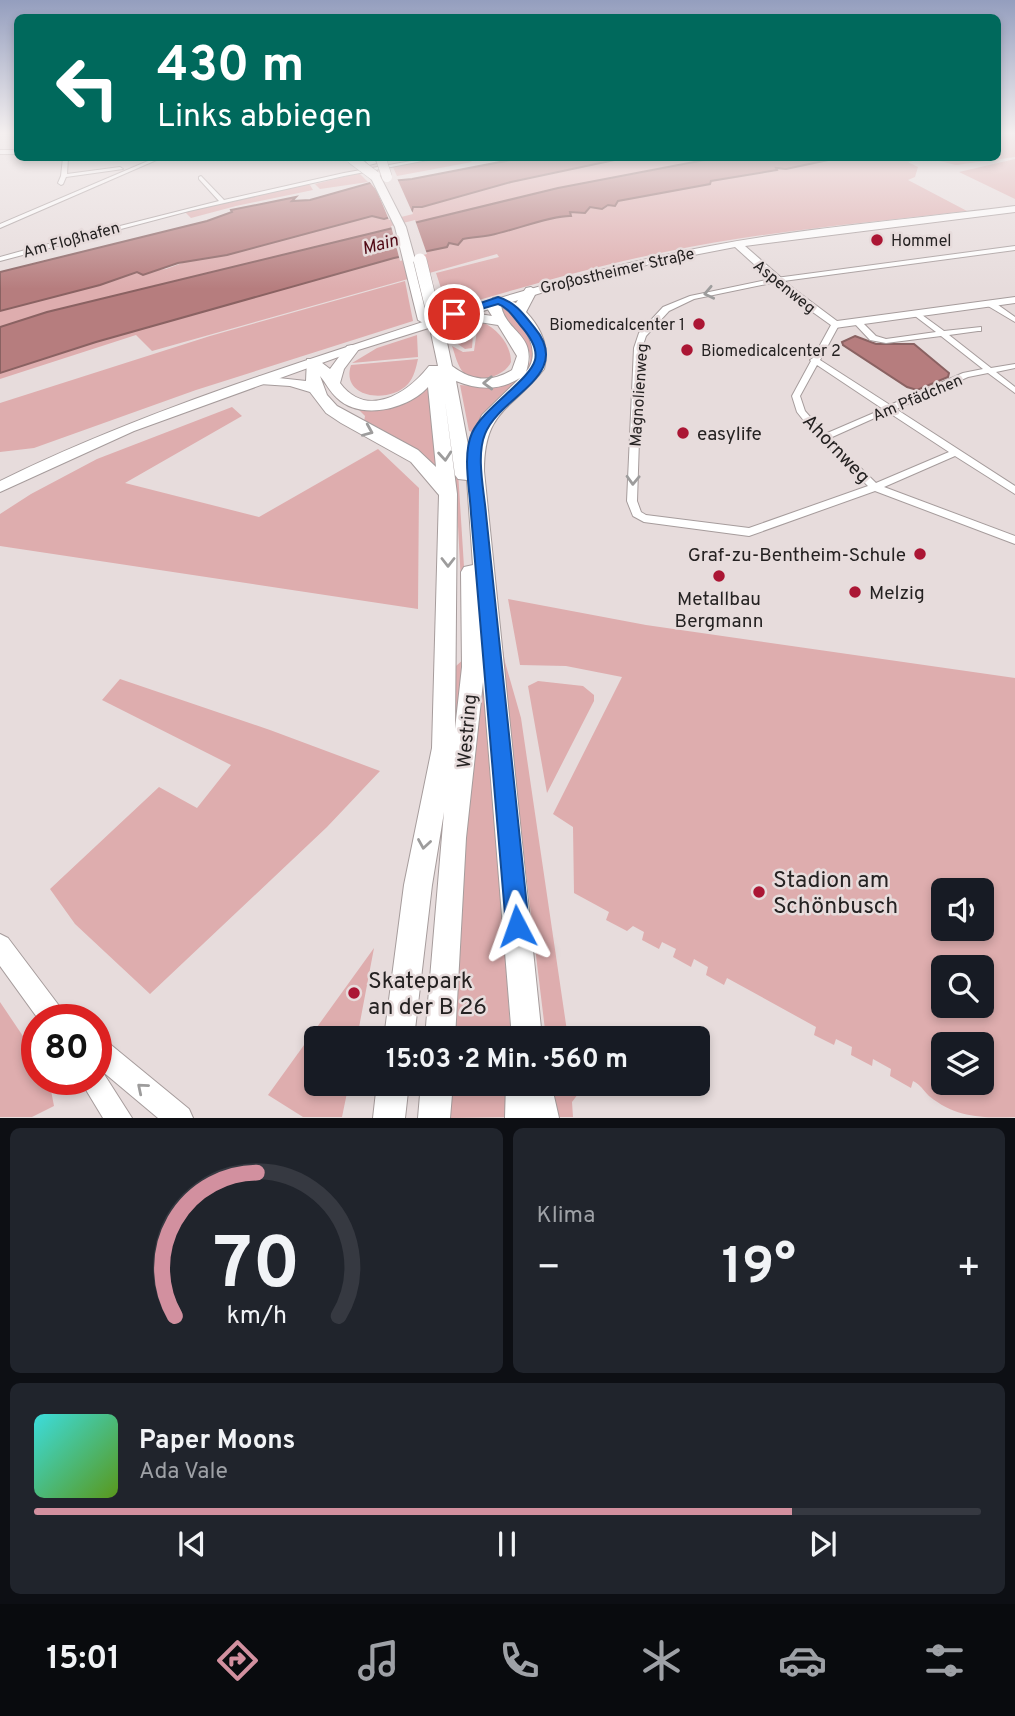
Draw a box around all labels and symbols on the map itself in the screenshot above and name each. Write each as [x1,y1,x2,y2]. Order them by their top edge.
street label: Am Floßhafen [21,218,122,263]
water label: Main [360,230,401,261]
marker: Hommel [869,232,885,248]
place label: Hommel [891,232,951,252]
street label: Großostheimer Straße [538,244,696,299]
street label: Aspenweg [749,256,819,319]
pin [424,284,484,344]
one-way arrow [703,285,715,300]
place label: Biomedicalcenter 1 [549,316,685,336]
marker: Biomedicalcenter 1 [691,316,707,332]
marker: Biomedicalcenter 2 [679,342,695,358]
place label: Biomedicalcenter 2 [701,342,841,362]
street label: Magnolienweg [626,343,654,447]
street label: Am Pfädchen [870,371,966,427]
one-way arrow [482,376,493,391]
street label: Ahornweg [797,410,874,489]
one-way arrow [361,423,373,437]
place label: easylife [697,423,762,447]
marker: easylife [675,425,691,441]
one-way arrow [437,451,452,462]
one-way arrow [625,474,640,485]
place label: Graf-zu-Bentheim-Schule [688,544,906,568]
marker: Graf-zu-Bentheim-Schule [912,546,928,562]
one-way arrow [440,558,456,568]
marker: Metallbau Bergmann [711,568,727,584]
place label: Melzig [869,582,925,606]
marker: Melzig [847,584,863,600]
place label: Metallbau Bergmann [675,588,763,634]
street label: Westring [453,693,483,769]
one-way arrow [417,838,432,850]
place label: Stadion am Schönbusch [773,867,898,922]
marker: Stadion am Schönbusch [751,884,767,900]
position arrow [480,889,554,963]
place label: Skatepark an der B 26 [368,968,487,1023]
marker: Skatepark an der B 26 [346,985,362,1001]
speed limit sign: 80 [21,1004,112,1095]
one-way arrow [138,1084,151,1096]

